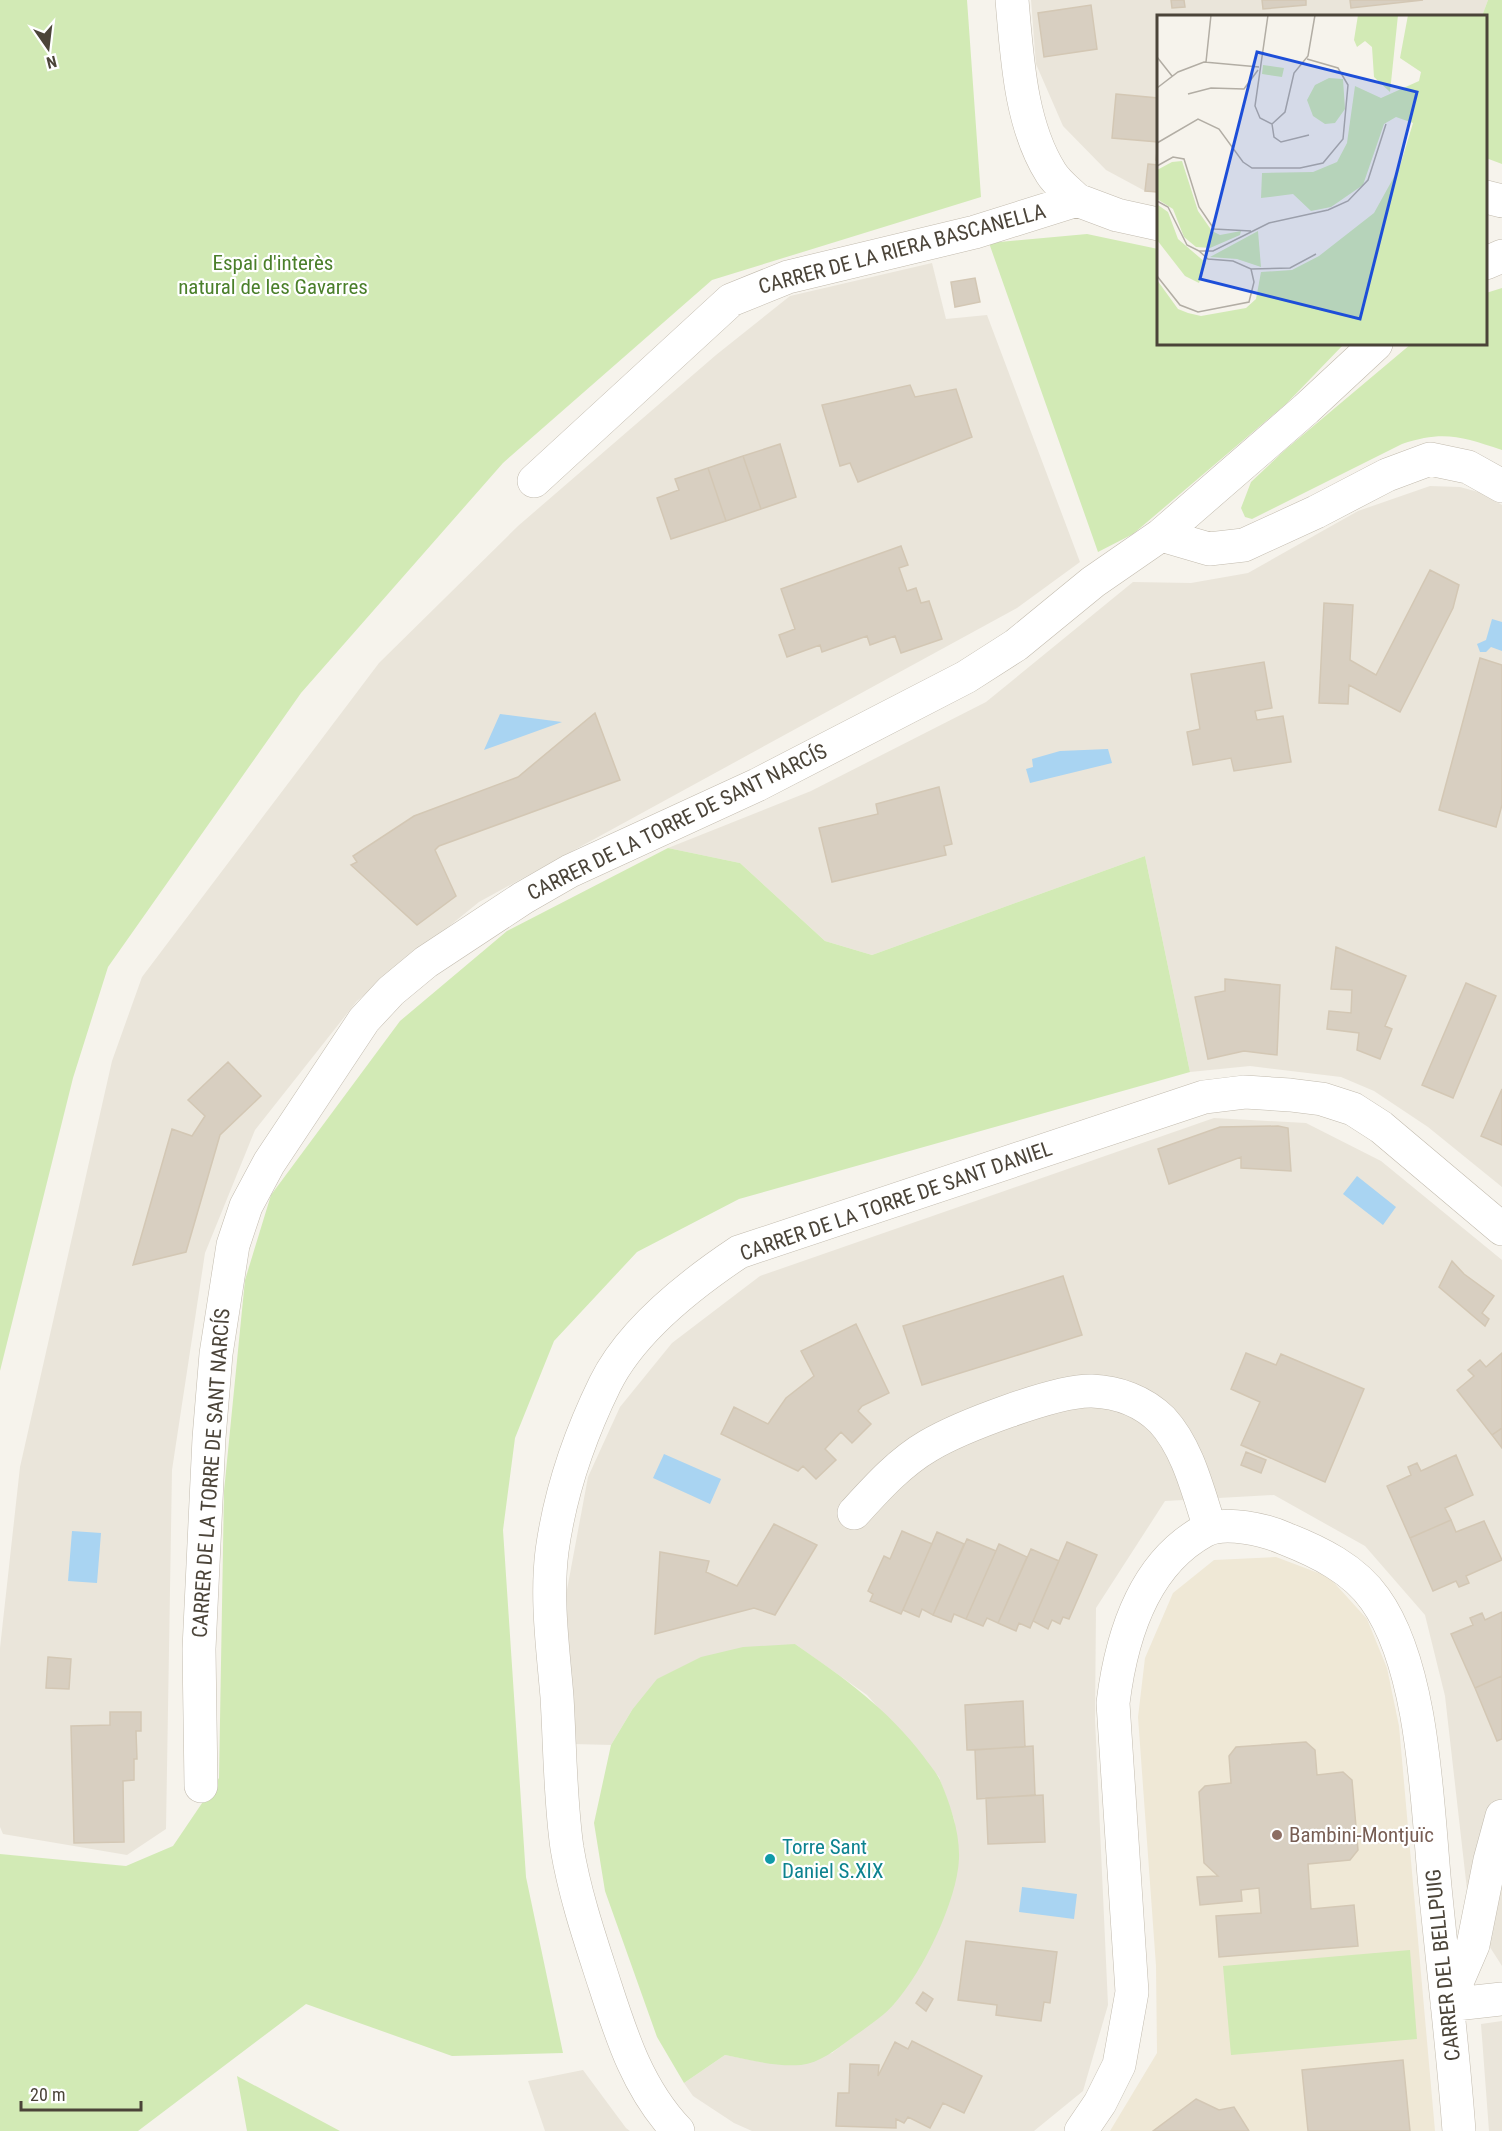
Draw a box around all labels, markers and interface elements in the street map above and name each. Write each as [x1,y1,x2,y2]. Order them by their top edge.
inset map [1157,15,1487,345]
north arrow [18,18,78,78]
text: N [44,52,59,72]
street label: CARRER DE LA RIERA BASCANELLA [756,199,1048,299]
park label: Espai d'interès natural de les Gavarres [178,251,368,299]
street label: CARRER DE LA TORRE DE SANT NARCÍS [523,739,831,905]
street label: CARRER DE LA TORRE DE SANT DANIEL [737,1136,1055,1266]
street label: CARRER DE LA TORRE DE SANT NARCÍS [188,1307,234,1639]
place label: Bambini-Montjuïc [1289,1823,1434,1847]
marker: Bambini-Montjuïc [1270,1828,1284,1842]
place label: Torre Sant Daniel S.XIX [782,1835,884,1883]
marker: Torre Sant Daniel S.XIX [763,1852,777,1866]
street label: CARRER DEL BELLPUIG [1421,1868,1465,2062]
scale bar [21,2074,141,2112]
text: 20 m [30,2084,65,2105]

